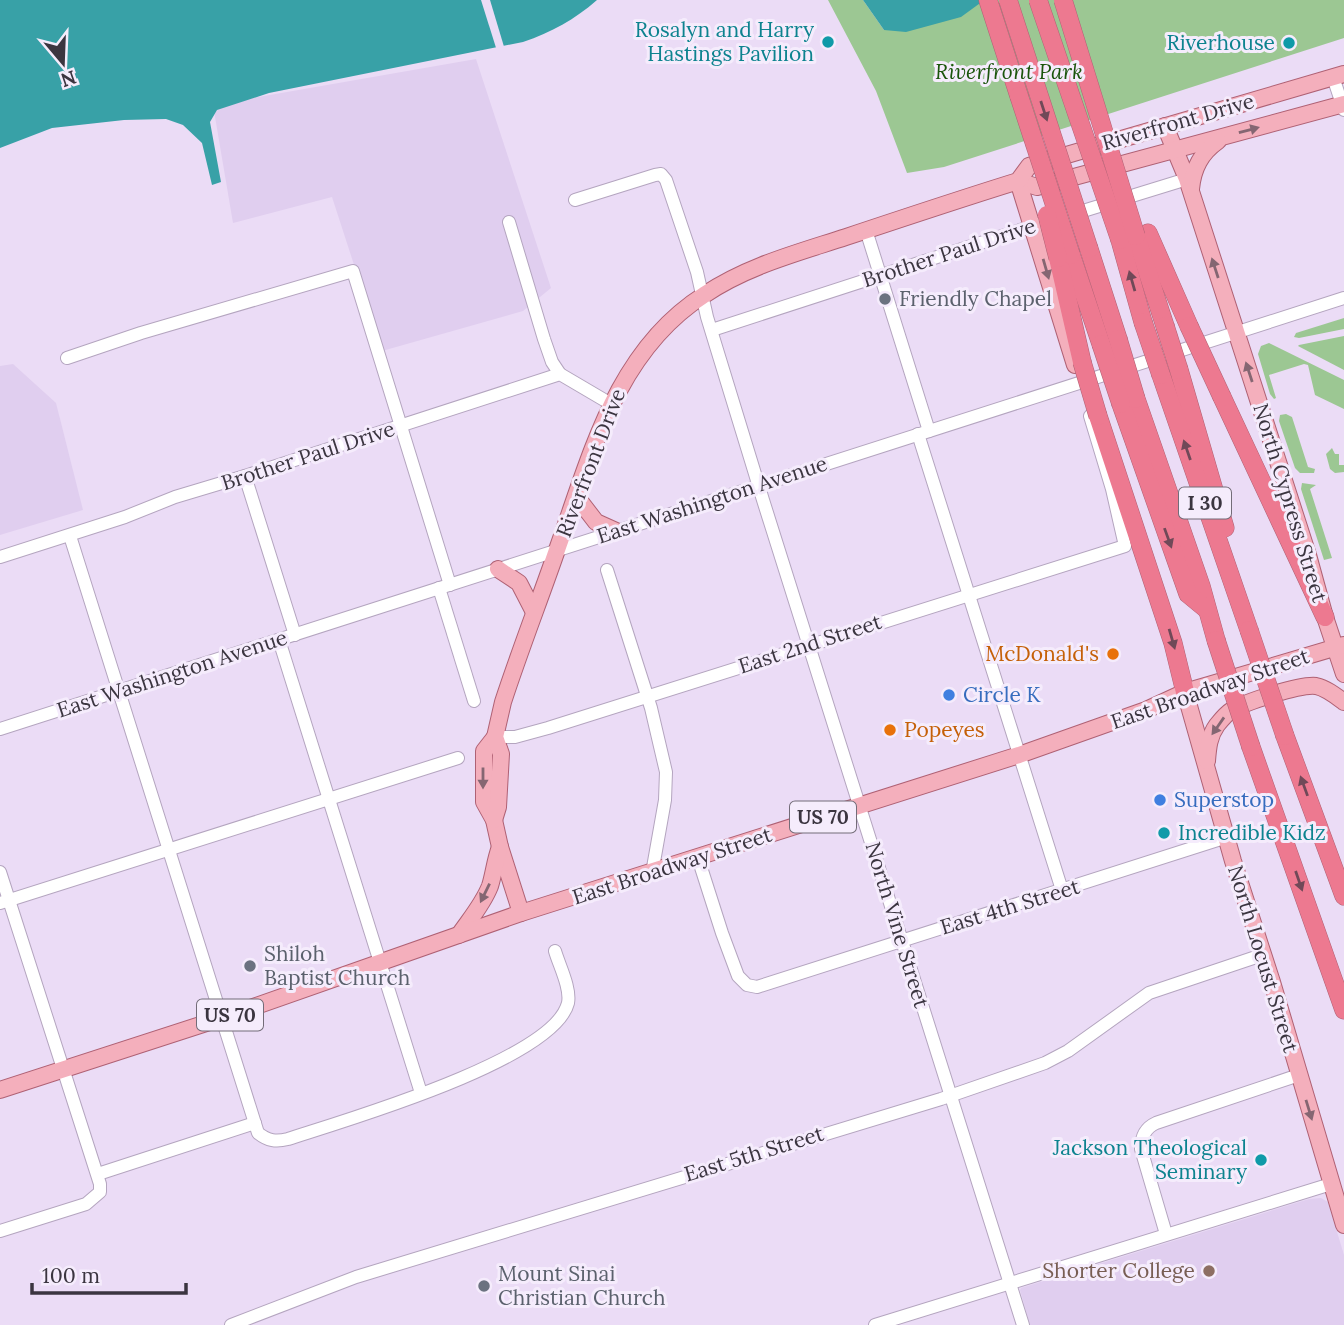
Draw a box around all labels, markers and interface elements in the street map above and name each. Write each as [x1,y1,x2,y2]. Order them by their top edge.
place label: Rosalyn and Harry Hastings Pavilion [635,16,814,67]
north arrow [28,28,98,98]
place label: Riverhouse [1167,29,1275,56]
marker: Rosalyn and Harry Hastings Pavilion [820,34,836,50]
marker: Riverhouse [1281,35,1297,51]
park label: Riverfront Park [935,58,1083,85]
text: N [57,65,79,93]
street label: Riverfront Drive [1099,87,1257,156]
one-way arrow [1039,101,1050,122]
one-way arrow [1239,125,1260,135]
street label: Brother Paul Drive [859,212,1039,293]
one-way arrow [1209,257,1220,278]
one-way arrow [1041,258,1052,280]
one-way arrow [1126,270,1136,291]
place label: Friendly Chapel [899,285,1052,312]
marker: Friendly Chapel [877,291,893,307]
one-way arrow [1243,361,1254,382]
street label: Riverfront Drive [550,385,631,541]
street label: North Cypress Street [1247,400,1334,606]
street label: Brother Paul Drive [218,415,398,496]
one-way arrow [1181,440,1192,461]
street label: East Washington Avenue [593,449,830,550]
road number: I 30 [1179,488,1231,518]
one-way arrow [1162,527,1173,548]
street label: East 2nd Street [735,607,886,679]
street label: East Washington Avenue [53,623,290,724]
one-way arrow [1167,629,1177,650]
place label: McDonald's [985,640,1099,667]
street label: East Broadway Street [1107,642,1313,735]
marker: McDonald's [1105,646,1121,662]
place label: Circle K [963,681,1041,708]
marker: Circle K [941,687,957,703]
place label: Popeyes [904,716,985,743]
one-way arrow [1211,717,1225,735]
marker: Popeyes [882,722,898,738]
one-way arrow [477,767,489,789]
one-way arrow [1298,775,1309,796]
place label: Superstop [1174,786,1274,813]
marker: Superstop [1152,792,1168,808]
road number: US 70 [790,802,856,832]
place label: Incredible Kidz [1178,819,1326,846]
street label: East Broadway Street [569,820,776,911]
marker: Incredible Kidz [1156,825,1172,841]
street label: North Vine Street [859,839,936,1012]
street label: North Locust Street [1222,862,1305,1057]
one-way arrow [1294,871,1305,892]
street label: East 4th Street [937,872,1084,941]
one-way arrow [480,883,491,903]
place label: Shiloh Baptist Church [264,940,410,991]
marker: Shiloh Baptist Church [242,958,258,974]
road number: US 70 [197,1000,263,1030]
one-way arrow [1305,1100,1315,1121]
street label: East 5th Street [681,1119,828,1188]
place label: Jackson Theological Seminary [1052,1134,1247,1185]
marker: Jackson Theological Seminary [1253,1152,1269,1168]
scale bar [32,1252,186,1296]
place label: Shorter College [1042,1257,1195,1284]
place label: Mount Sinai Christian Church [498,1260,666,1311]
text: 100 m [42,1262,100,1289]
marker: Shorter College [1201,1263,1217,1279]
marker: Mount Sinai Christian Church [476,1278,492,1294]

